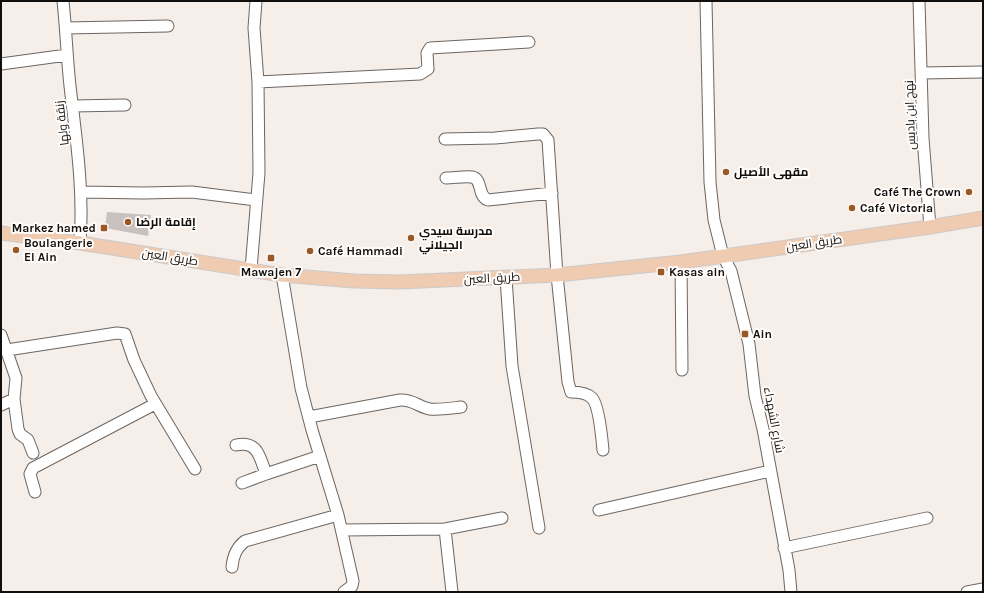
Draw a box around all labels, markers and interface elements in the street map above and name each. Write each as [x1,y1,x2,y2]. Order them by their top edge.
street label: نهج ابن باديس [902,80,919,150]
street label: زنقة ولها [52,100,72,146]
place label: مقهى الأصيل [734,165,808,180]
marker: مقهى الأصيل [721,167,731,177]
place label: Café The Crown [874,185,961,199]
marker: Café The Crown [964,187,974,197]
place label: Café Victoria [860,201,933,215]
marker: Café Victoria [847,203,857,213]
place label: إقامة الرضا [136,215,196,230]
marker: إقامة الرضا [123,217,133,227]
place label: Markez hamed [12,221,96,235]
marker: Markez hamed [99,223,109,233]
place label: مدرسة سيدي الجيلاني [419,224,493,255]
street label: طريق العين [785,232,843,254]
marker: مدرسة سيدي الجيلاني [406,233,416,243]
place label: Boulangerie El Ain [24,236,93,264]
place label: Café Hammadi [318,244,403,258]
marker: Boulangerie El Ain [11,245,21,255]
street label: طريق العين [141,246,199,268]
marker: Café Hammadi [305,246,315,256]
marker: Mawajen 7 [266,253,276,263]
place label: Mawajen 7 [241,265,301,279]
place label: Kasas ain [669,265,725,279]
marker: Kasas ain [656,267,666,277]
street label: طريق العين [463,270,521,286]
place label: Ain [753,327,772,341]
marker: Ain [740,329,750,339]
street label: شارع الشهداء [760,386,787,455]

